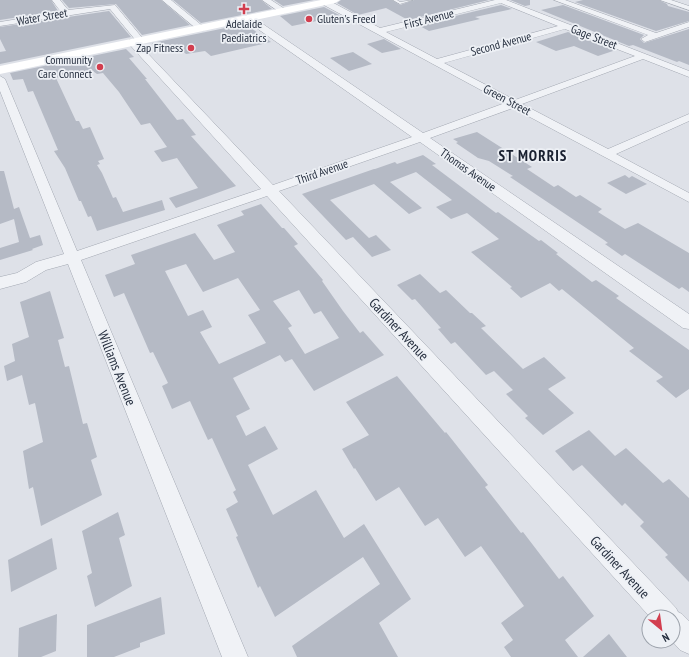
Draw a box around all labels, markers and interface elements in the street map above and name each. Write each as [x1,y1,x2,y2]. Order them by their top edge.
marker: Adelaide Paediatrics [238,3,250,15]
street label: Water Street [15,5,69,28]
street label: First Avenue [402,5,455,32]
place label: Gluten's Freed [317,11,376,26]
marker: Gluten's Freed [304,14,314,24]
place label: Adelaide Paediatrics [222,16,266,45]
street label: Gage Street [569,21,620,52]
street label: Second Avenue [469,28,533,59]
place label: Zap Fitness [136,40,183,55]
marker: Zap Fitness [186,43,196,53]
place label: Community Care Connect [38,52,93,81]
marker: Community Care Connect [95,62,105,72]
street label: Green Street [481,81,534,119]
street label: Thomas Avenue [437,145,499,194]
district label: ST MORRIS [499,146,567,165]
street label: Third Avenue [294,156,350,187]
street label: Gardiner Avenue [365,294,433,364]
street label: Williams Avenue [94,328,140,408]
street label: Gardiner Avenue [586,532,654,602]
north arrow [641,609,681,649]
text: N [660,630,672,645]

